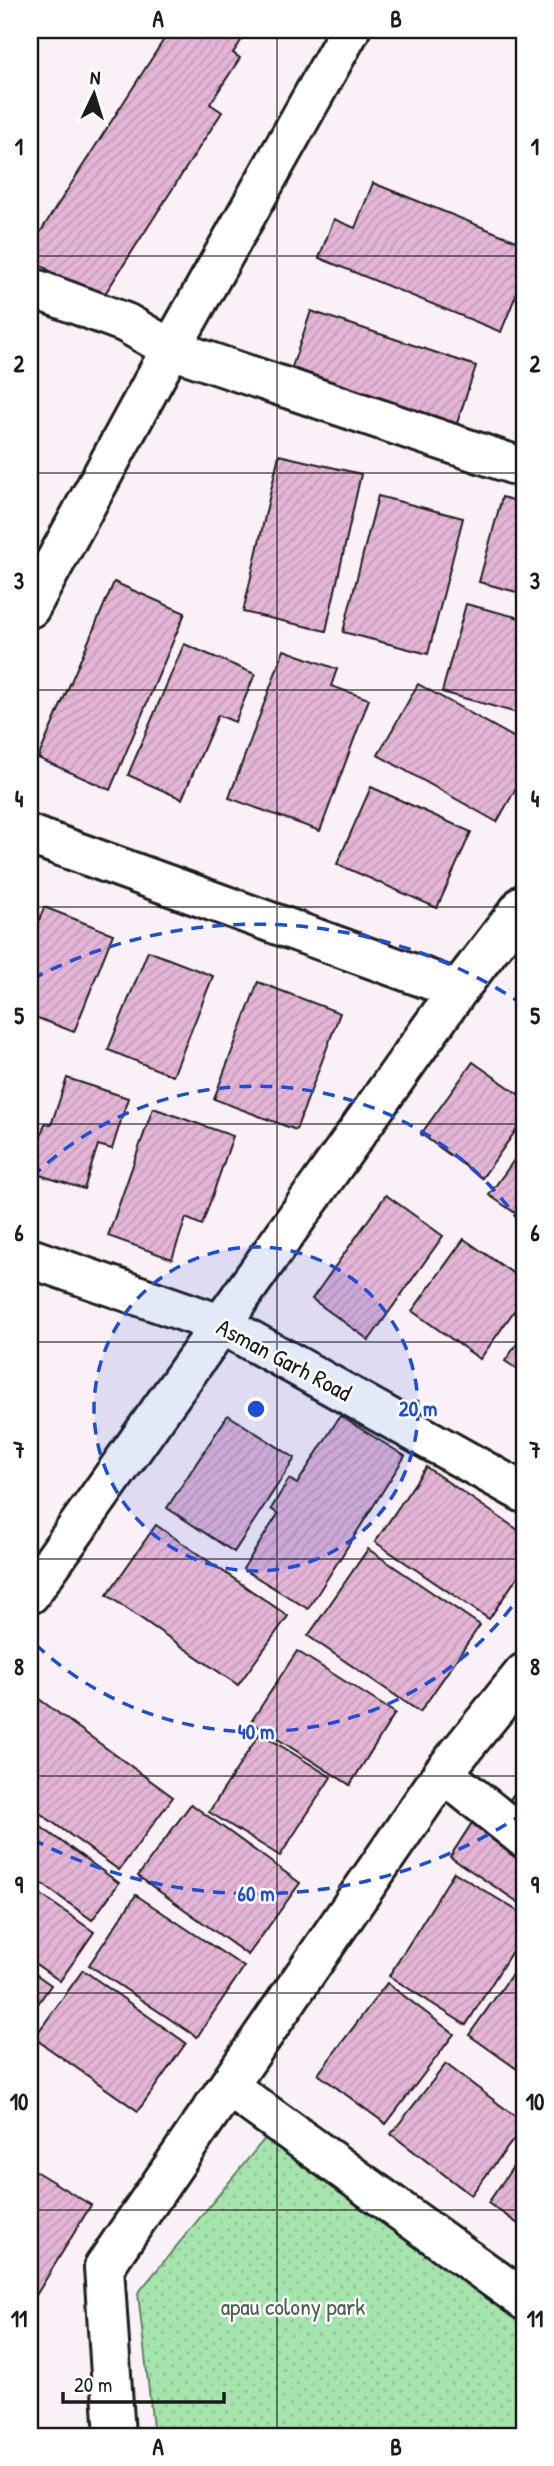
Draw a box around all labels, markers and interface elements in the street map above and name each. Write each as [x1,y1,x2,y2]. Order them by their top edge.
text: A [152,3,164,34]
text: B [390,3,402,34]
north arrow [60,60,130,130]
text: N [89,64,101,90]
text: 1 [15,131,23,162]
text: 1 [531,131,539,162]
text: 2 [14,348,25,379]
text: 2 [530,348,541,379]
text: 3 [14,565,24,596]
text: 3 [530,565,540,596]
text: 4 [15,783,24,814]
text: 4 [531,783,540,814]
text: 5 [14,1000,24,1031]
text: 5 [530,1000,540,1031]
text: 6 [14,1217,24,1248]
text: 6 [530,1217,540,1248]
street label: Asman Garh Road [212,1310,357,1408]
text: 20 m [399,1394,437,1423]
centre of rings [244,1397,268,1421]
text: 7 [12,1434,25,1465]
text: 7 [528,1434,541,1465]
text: 8 [14,1651,24,1682]
text: 8 [530,1651,540,1682]
text: 40 m [238,1717,274,1746]
text: 9 [15,1869,24,1900]
text: 9 [531,1869,540,1900]
text: 60 m [238,1879,274,1908]
text: 10 [10,2086,28,2117]
text: 10 [526,2086,544,2117]
park label: apau colony park [221,2290,365,2322]
text: 11 [11,2303,27,2334]
text: 11 [527,2303,543,2334]
scale bar [63,2361,224,2405]
text: 20 m [74,2370,112,2399]
text: A [152,2431,164,2462]
text: B [390,2431,402,2462]

